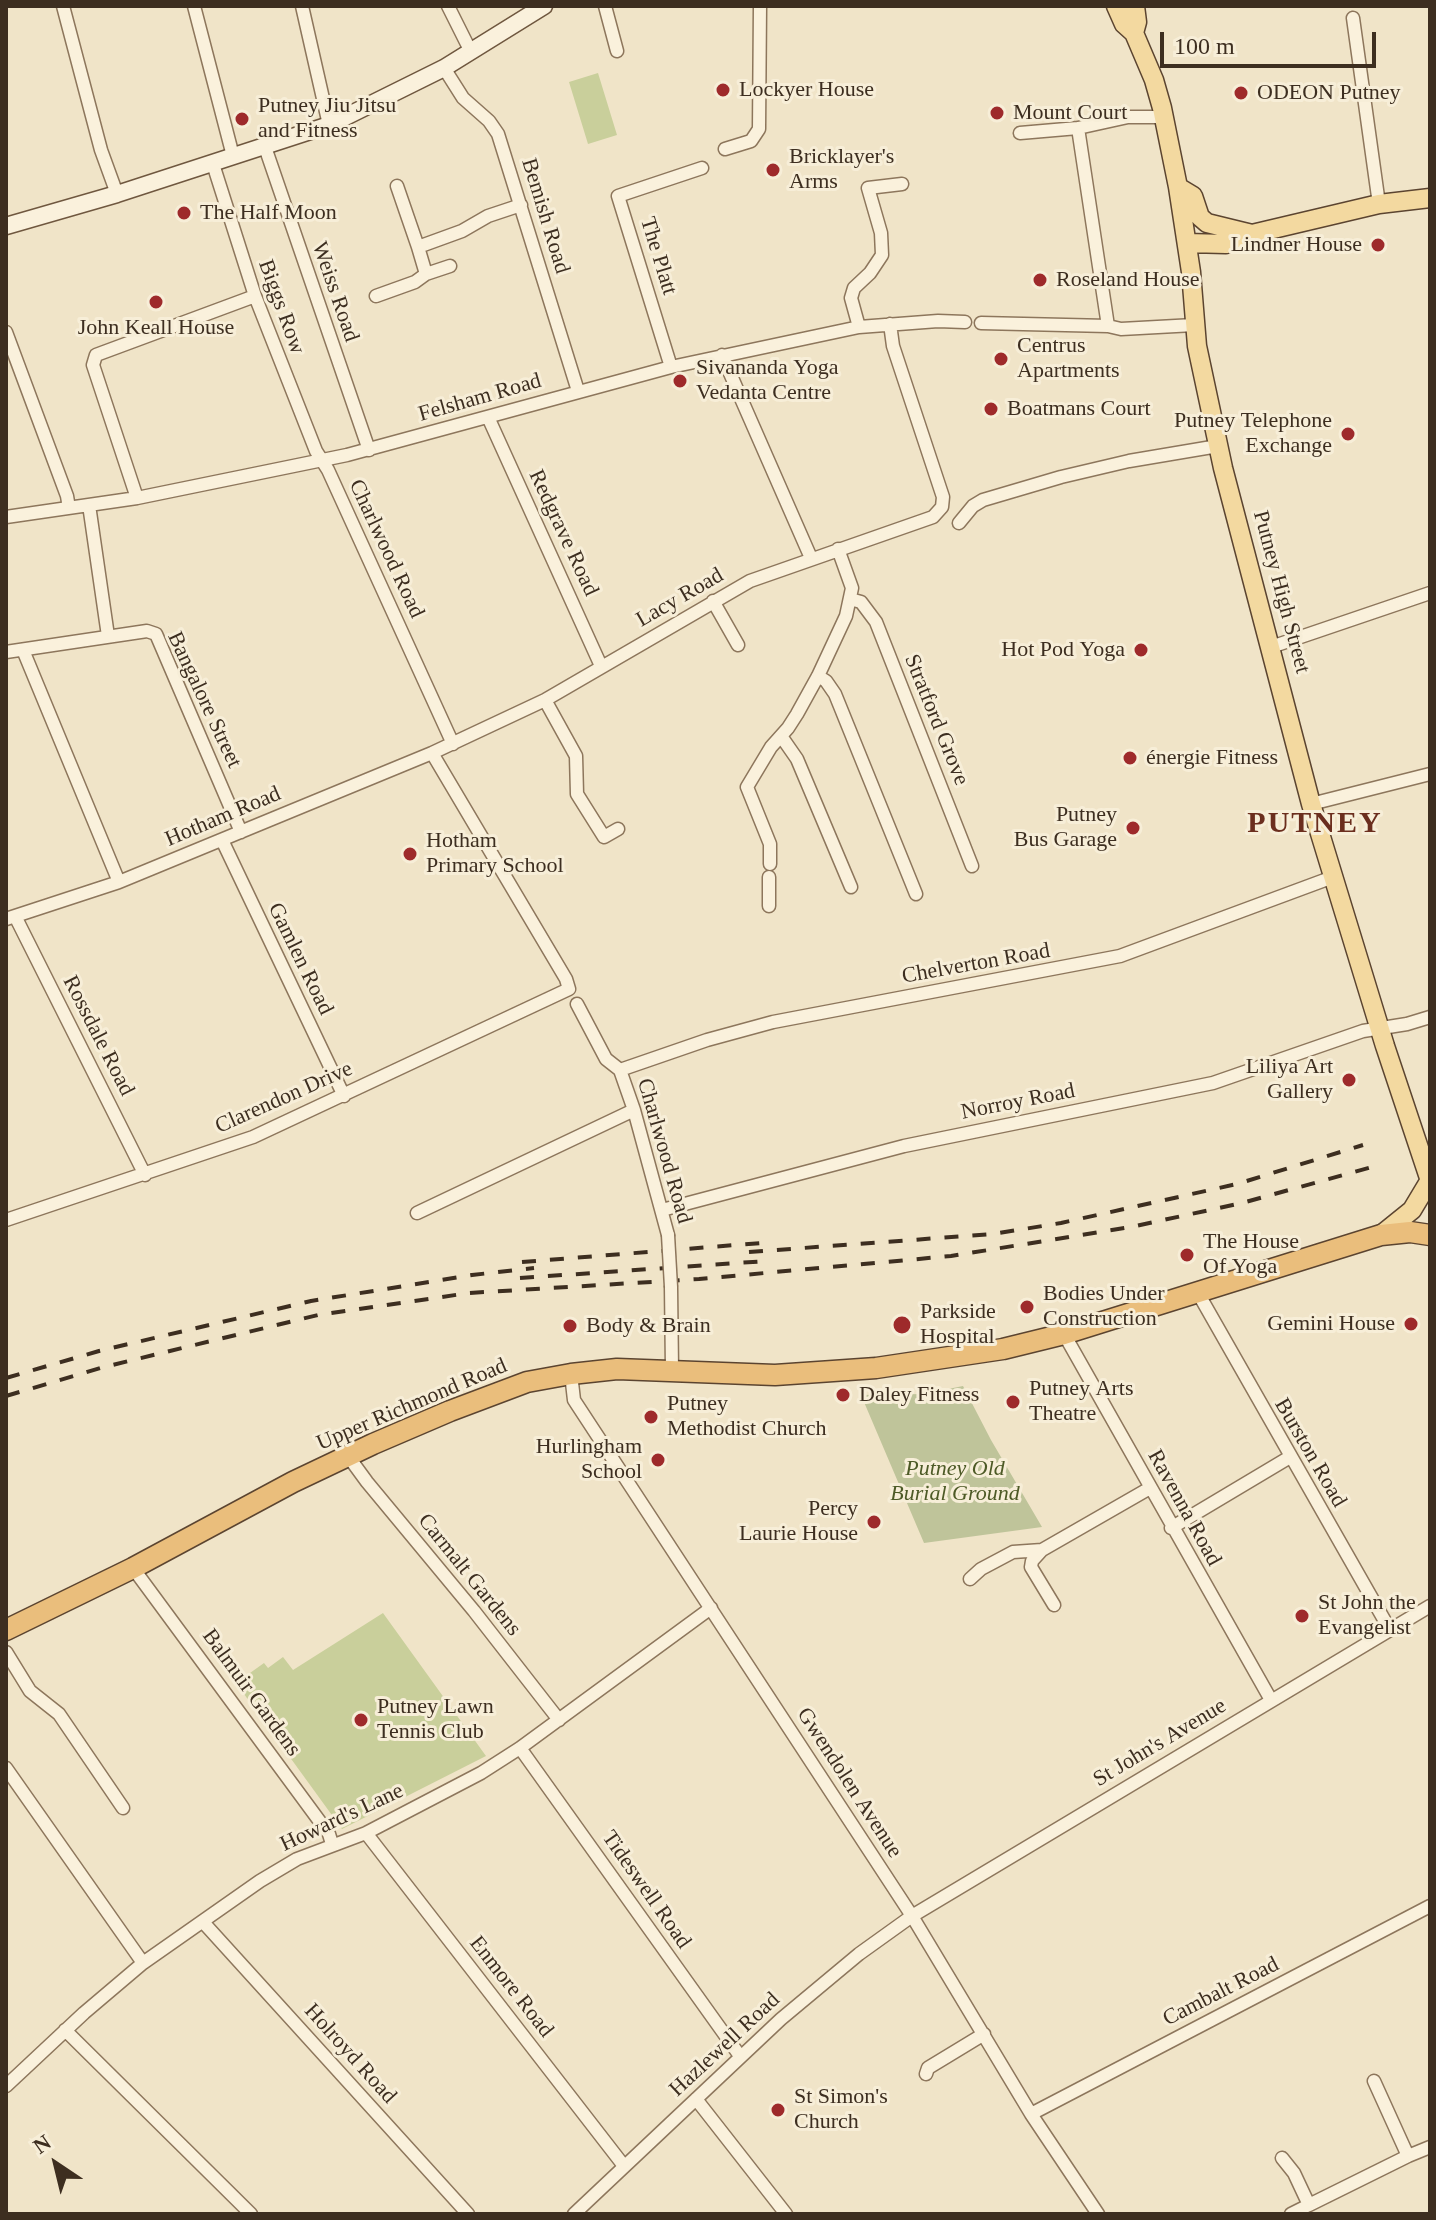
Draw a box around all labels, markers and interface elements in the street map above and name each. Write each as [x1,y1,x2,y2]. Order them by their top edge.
scale bar [1164,16,1380,66]
text: 100 m [1174,33,1235,59]
place label: Lockyer House [739,77,874,103]
place label: ODEON Putney [1257,80,1401,106]
marker: Lockyer House [714,81,732,99]
marker: ODEON Putney [1232,84,1250,102]
place label: Putney Jiu Jitsu and Fitness [258,93,396,144]
place label: Mount Court [1013,100,1127,126]
marker: Mount Court [988,104,1006,122]
marker: Putney Jiu Jitsu and Fitness [233,110,251,128]
place label: Bricklayer's Arms [789,144,894,196]
street label: Bemish Road [515,155,575,277]
marker: Bricklayer's Arms [764,161,782,179]
place label: The Half Moon [200,200,337,226]
marker: The Half Moon [175,204,193,222]
street label: The Platt [634,214,682,298]
place label: Lindner House [1231,232,1362,258]
marker: Lindner House [1369,236,1387,254]
street label: Weiss Road [306,239,364,345]
street label: Biggs Row [252,256,310,358]
place label: Roseland House [1056,267,1200,293]
marker: Roseland House [1031,271,1049,289]
marker: John Keall House [147,293,165,311]
place label: John Keall House [78,315,234,341]
place label: Centrus Apartments [1017,333,1120,384]
marker: Centrus Apartments [992,350,1010,368]
place label: Sivananda Yoga Vedanta Centre [696,355,839,406]
street label: Felsham Road [416,368,544,428]
marker: Sivananda Yoga Vedanta Centre [671,372,689,390]
place label: Boatmans Court [1007,396,1151,422]
marker: Boatmans Court [982,400,1000,418]
place label: Putney Telephone Exchange [1174,408,1332,460]
marker: Putney Telephone Exchange [1339,425,1357,443]
street label: Redgrave Road [522,466,604,600]
street label: Charlwood Road [342,476,430,622]
street label: Putney High Street [1247,508,1315,676]
street label: Lacy Road [632,563,728,633]
street label: Bangalore Street [161,628,247,772]
place label: Hot Pod Yoga [1001,637,1125,663]
marker: Hot Pod Yoga [1132,641,1150,659]
street label: Stratford Grove [898,651,974,789]
place label: énergie Fitness [1146,745,1278,771]
marker: énergie Fitness [1121,749,1139,767]
street label: Hotham Road [161,781,285,853]
place label: Putney Bus Garage [1014,802,1117,854]
district label: PUTNEY [1247,806,1383,842]
marker: Putney Bus Garage [1124,819,1142,837]
place label: Hotham Primary School [426,828,563,880]
marker: Hotham Primary School [401,845,419,863]
street label: Gamlen Road [261,899,339,1019]
street label: Chelverton Road [900,938,1052,990]
street label: Rossdale Road [56,971,140,1101]
place label: Liliya Art Gallery [1246,1054,1333,1106]
street label: Clarendon Drive [211,1056,357,1140]
marker: Liliya Art Gallery [1340,1071,1358,1089]
street label: Charlwood Road [631,1075,697,1227]
street label: Norroy Road [959,1078,1077,1126]
place label: The House Of Yoga [1203,1229,1299,1280]
marker: The House Of Yoga [1178,1246,1196,1264]
place label: Bodies Under Construction [1043,1281,1165,1332]
marker: Bodies Under Construction [1018,1298,1036,1316]
place label: Parkside Hospital [920,1299,996,1350]
place label: Gemini House [1267,1311,1395,1337]
place label: Body & Brain [586,1313,711,1339]
marker: Parkside Hospital [891,1314,913,1336]
marker: Gemini House [1402,1315,1420,1333]
marker: Body & Brain [561,1317,579,1335]
street label: Upper Richmond Road [313,1353,511,1457]
place label: Putney Arts Theatre [1029,1376,1134,1428]
place label: Daley Fitness [859,1382,979,1408]
marker: Daley Fitness [834,1386,852,1404]
place label: Putney Methodist Church [667,1391,826,1442]
marker: Putney Arts Theatre [1004,1393,1022,1411]
street label: Burston Road [1268,1394,1352,1512]
marker: Putney Methodist Church [642,1408,660,1426]
place label: Hurlingham School [536,1434,642,1486]
street label: Ravenna Road [1141,1445,1227,1571]
marker: Hurlingham School [649,1451,667,1469]
park label: Putney Old Burial Ground [890,1456,1020,1508]
place label: Percy Laurie House [739,1496,858,1548]
street label: Carmalt Gardens [412,1509,526,1641]
marker: Percy Laurie House [865,1513,883,1531]
place label: St John the Evangelist [1318,1590,1416,1642]
marker: St John the Evangelist [1293,1607,1311,1625]
street label: Balmuir Gardens [196,1624,306,1762]
street label: St John's Avenue [1089,1693,1231,1793]
place label: Putney Lawn Tennis Club [377,1694,494,1746]
street label: Gwendolen Avenue [791,1703,907,1863]
marker: Putney Lawn Tennis Club [352,1711,370,1729]
street label: Howard's Lane [276,1778,408,1858]
street label: Tideswell Road [596,1826,696,1954]
street label: Enmore Road [463,1931,559,2043]
street label: Cambalt Road [1159,1952,1283,2032]
street label: Hazlewell Road [664,1987,786,2103]
street label: Holroyd Road [298,1999,402,2109]
place label: St Simon's Church [794,2084,888,2136]
marker: St Simon's Church [769,2101,787,2119]
north arrow [16,2124,96,2204]
text: N [28,2129,56,2159]

